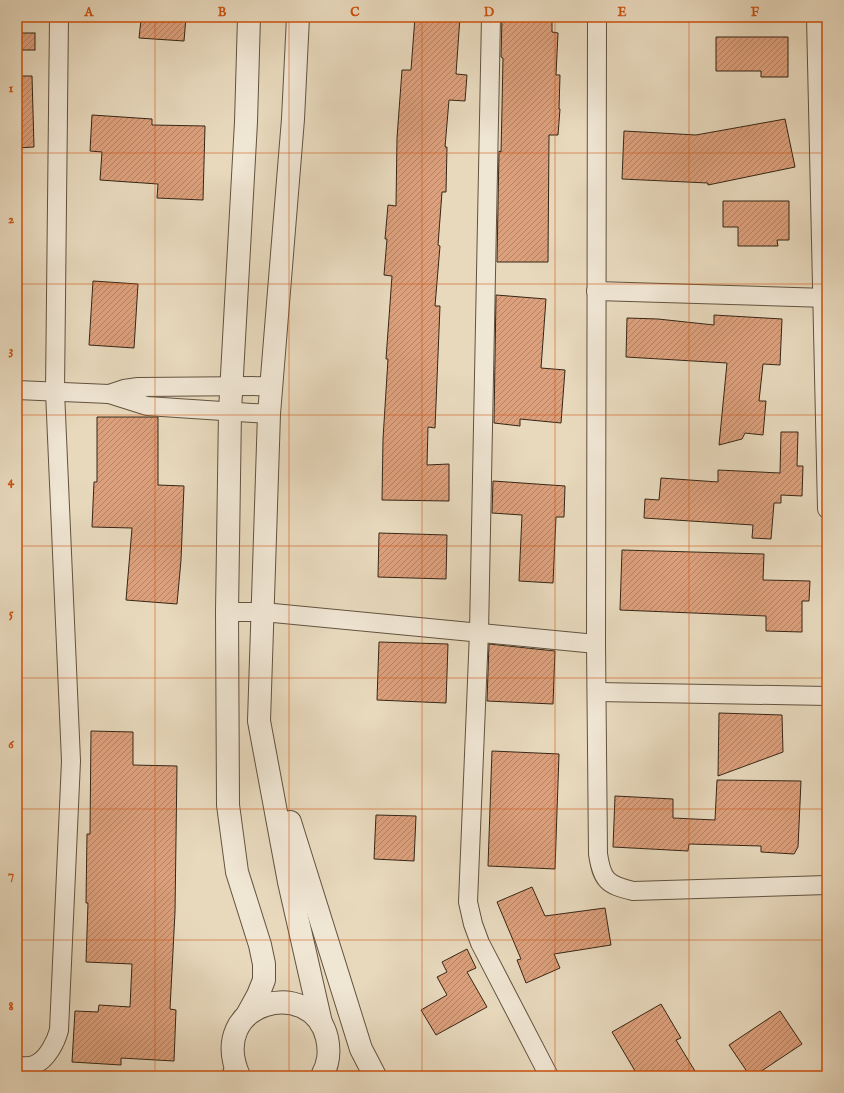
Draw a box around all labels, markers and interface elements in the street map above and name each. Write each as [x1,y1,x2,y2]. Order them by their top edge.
text: A [84,4,95,21]
text: B [218,4,227,21]
text: C [350,4,360,21]
text: D [484,4,495,21]
text: E [617,4,627,21]
text: F [751,4,760,21]
text: 1 [9,80,14,97]
text: 2 [8,211,14,228]
text: 3 [9,342,14,359]
text: 4 [8,473,15,490]
text: 5 [9,605,14,622]
text: 6 [8,736,14,753]
text: 7 [8,867,14,884]
text: 8 [8,998,14,1015]

